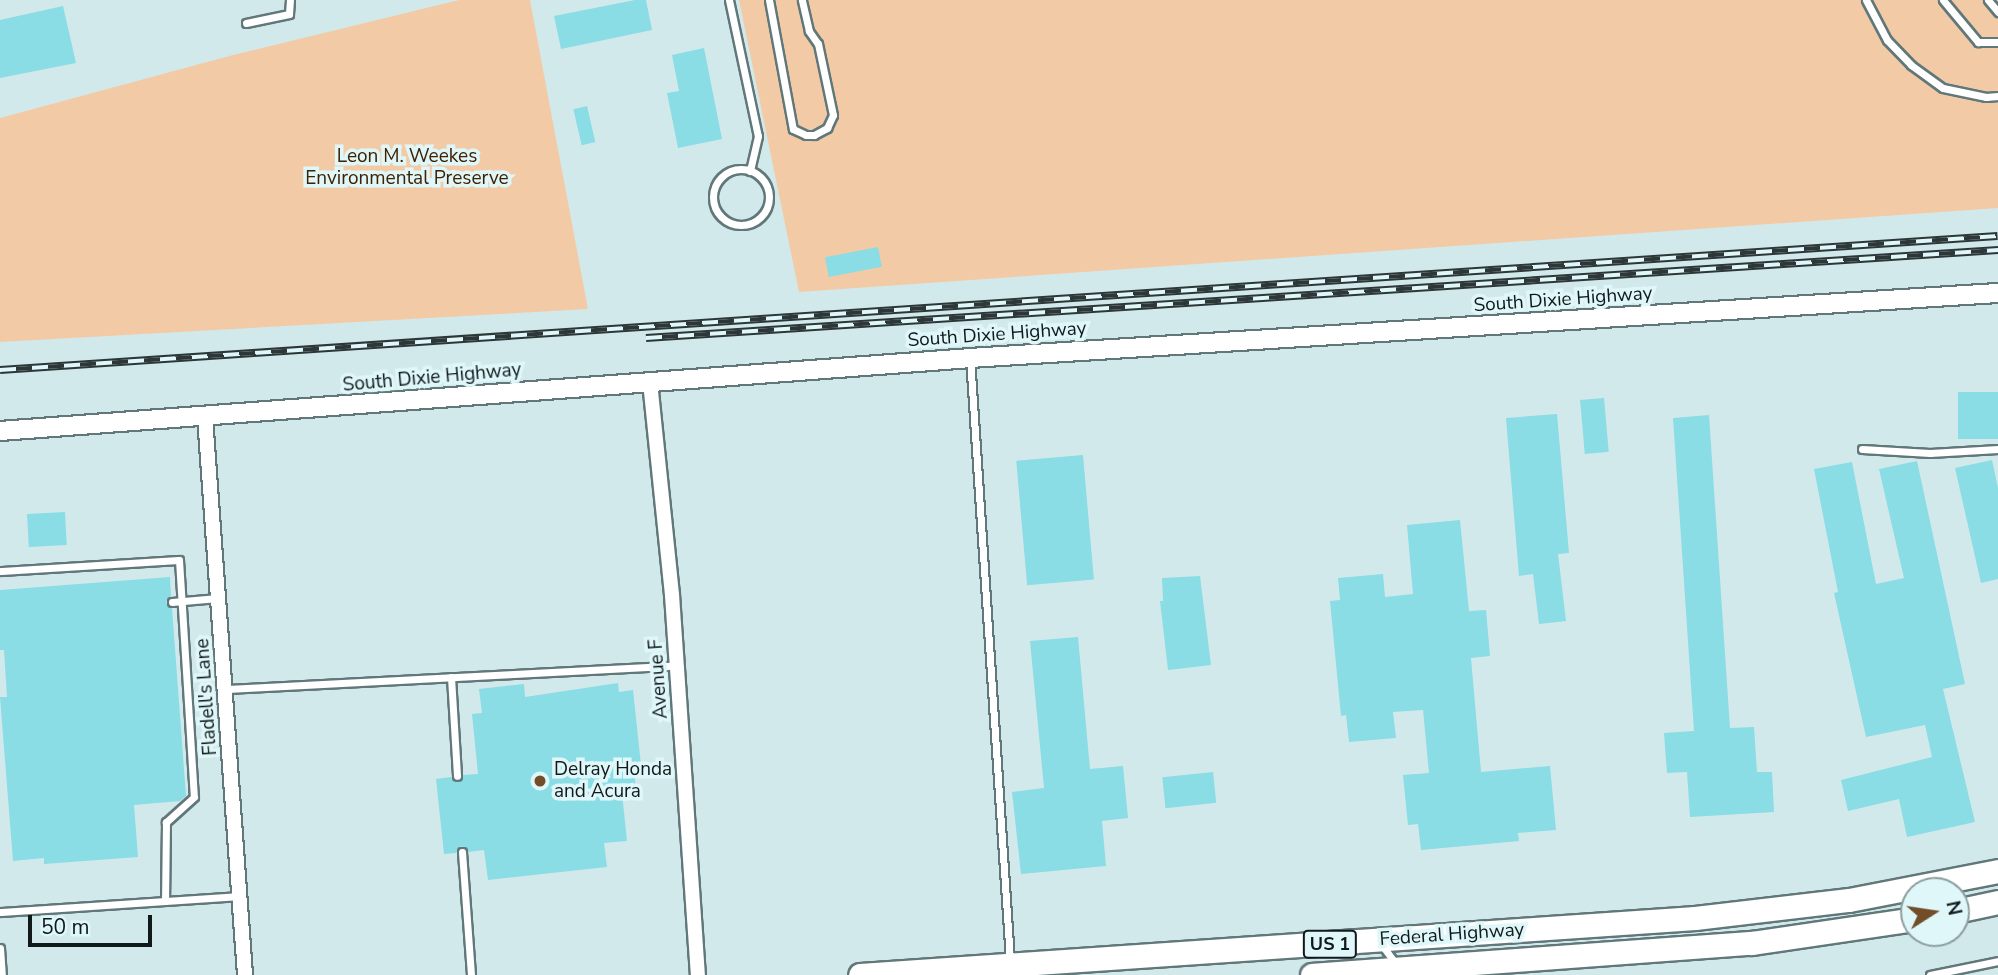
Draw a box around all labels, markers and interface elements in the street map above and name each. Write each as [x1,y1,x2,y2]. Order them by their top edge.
park label: Leon M. Weekes Environmental Preserve [305,146,509,190]
street label: South Dixie Highway [1473,282,1653,318]
street label: South Dixie Highway [907,317,1087,353]
street label: South Dixie Highway [342,359,522,397]
street label: Fladell's Lane [192,638,222,756]
street label: Avenue F [645,638,673,720]
place label: Delray Honda and Acura [554,759,672,803]
marker: Delray Honda and Acura [532,773,548,789]
north arrow [1900,877,1970,947]
text: N [1939,898,1968,918]
scale bar [32,902,156,946]
text: 50 m [41,913,90,941]
street label: Federal Highway [1379,919,1525,951]
road number: US 1 [1302,930,1358,959]

